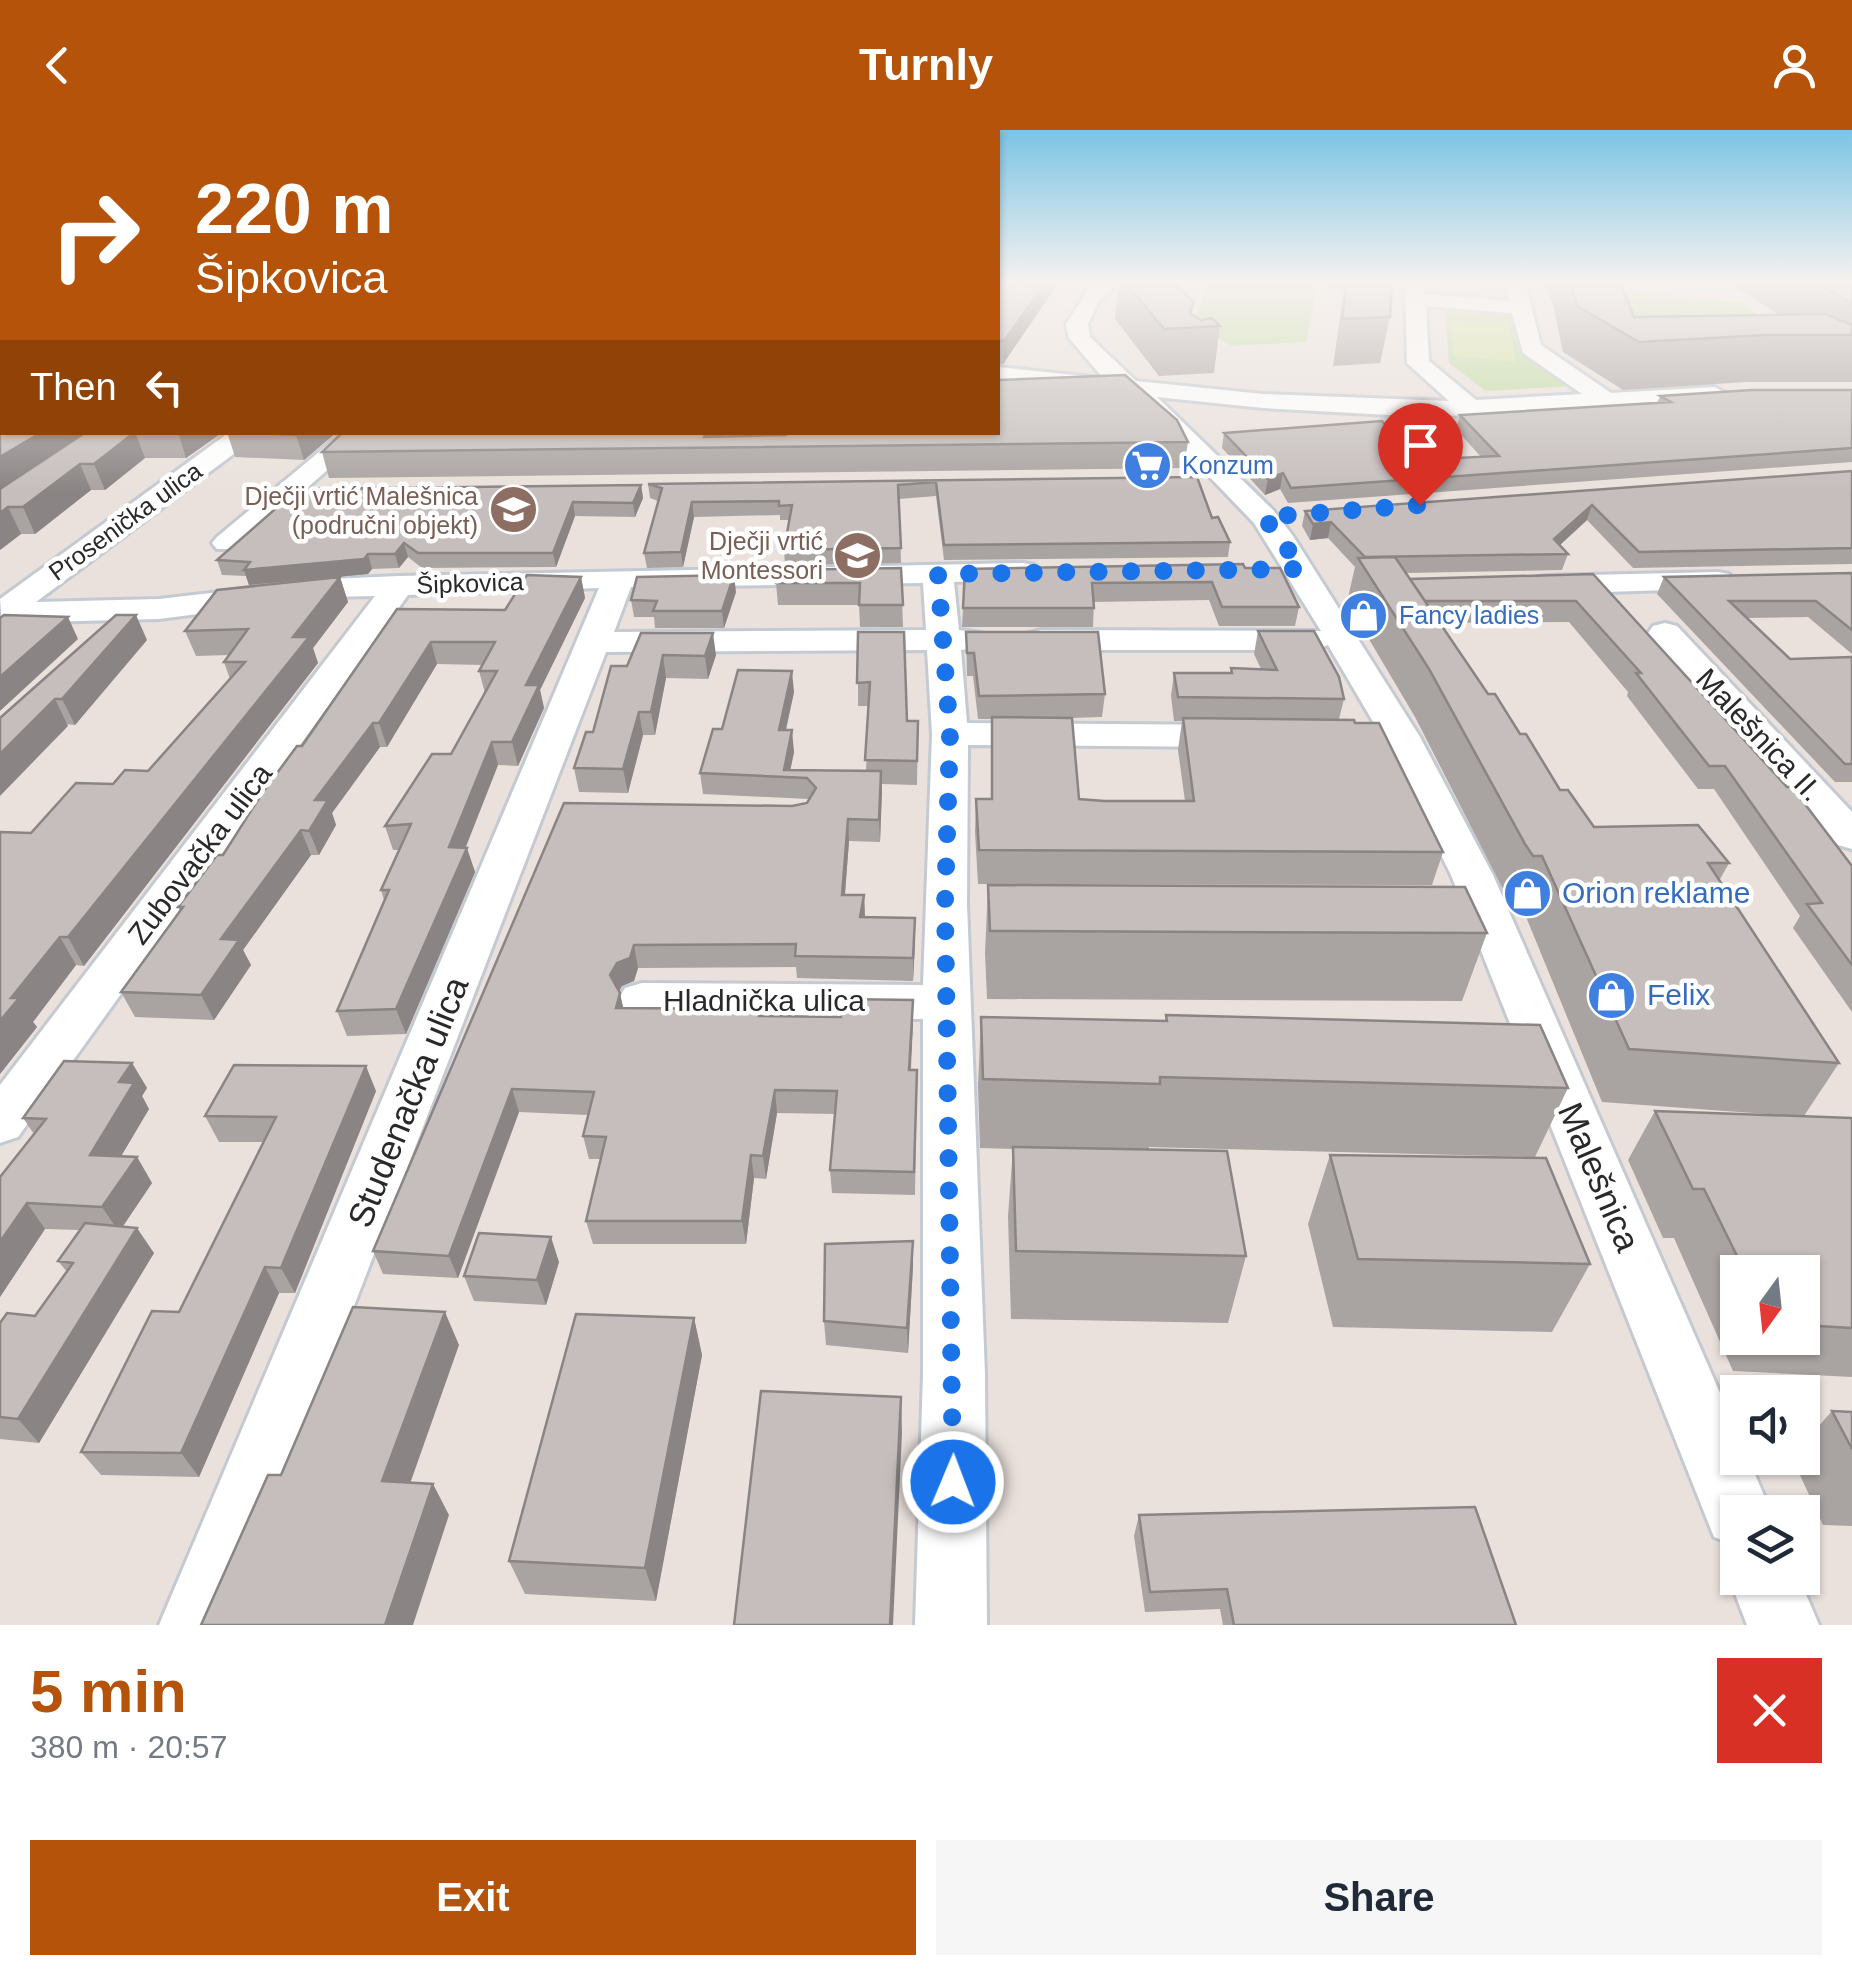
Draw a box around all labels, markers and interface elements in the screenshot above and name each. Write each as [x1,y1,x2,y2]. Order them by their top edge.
icon: back [30,38,85,93]
icon: person [1767,38,1822,93]
text: Turnly [859,39,993,90]
icon: right [30,170,160,300]
text: 220 m [195,170,393,248]
text: Šipkovica [195,252,388,303]
icon: left [137,360,192,415]
text: Then [30,366,117,408]
pin [1378,403,1463,506]
icon: arrive [1393,418,1448,473]
supermarket icon: Konzum [1121,439,1173,491]
place label: Konzum [1182,451,1274,479]
street label: Prosenička ulica [43,456,207,586]
place label: Dječji vrtić Malešnica (područni objekt) [245,482,478,539]
school or university icon: Dječji vrtić Malešnica (područni objekt) [487,484,539,536]
place label: Dječji vrtić Montessori [701,527,823,584]
school or university icon: Dječji vrtić Montessori [832,529,884,581]
street label: Šipkovica [416,567,524,599]
shop icon: Fancy ladies [1338,589,1390,641]
place label: Fancy ladies [1399,601,1539,629]
street label: Malešnica II. [1690,662,1829,807]
street label: Zubovačka ulica [121,757,278,950]
shop icon: Orion reklame [1501,867,1553,919]
place label: Orion reklame [1562,876,1750,909]
shop icon: Felix [1586,969,1638,1021]
street label: Studenačka ulica [340,970,476,1233]
place label: Felix [1647,978,1710,1011]
street label: Hladnička ulica [663,984,865,1017]
street label: Malešnica [1551,1097,1648,1257]
north arrow [1720,1255,1820,1355]
map controls [1720,1255,1820,1595]
button: sound [1720,1375,1820,1475]
position arrow [901,1430,1005,1534]
button: layers [1720,1495,1820,1595]
text: 5 min [30,1658,187,1725]
button: close [1717,1658,1822,1763]
text: 380 m · 20:57 [30,1729,227,1765]
button: Exit [30,1840,916,1955]
button: Share [936,1840,1822,1955]

